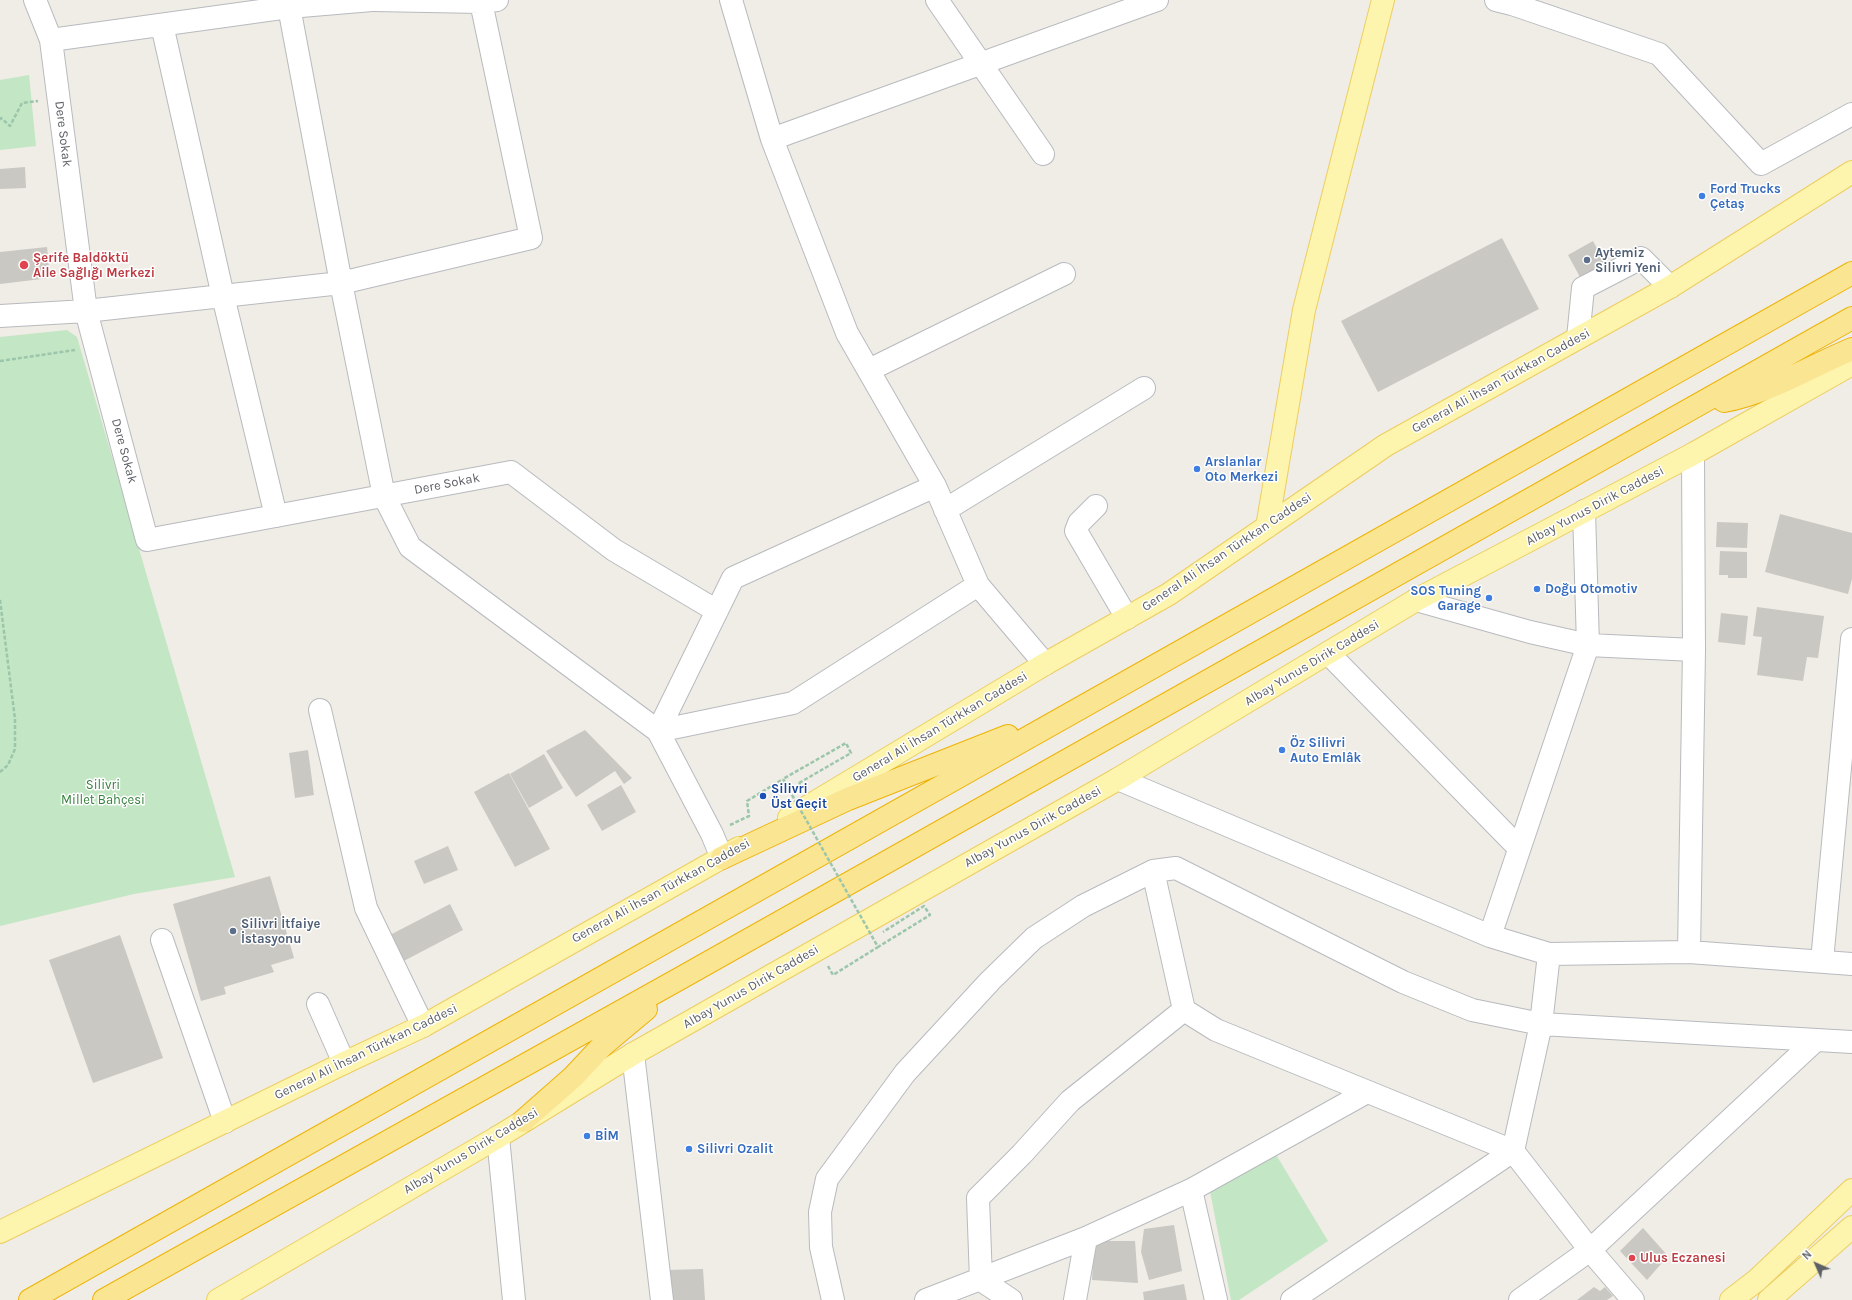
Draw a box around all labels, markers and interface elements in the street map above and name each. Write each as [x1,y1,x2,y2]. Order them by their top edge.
street label: Dere Sokak [51,100,75,168]
place label: Ford Trucks Çetaş [1710,181,1781,212]
marker: Ford Trucks Çetaş [1697,191,1707,201]
place label: Aytemiz Silivri Yeni [1595,245,1661,276]
place label: Şerife Baldöktü Aile Sağlığı Merkezi [33,250,155,281]
marker: Aytemiz Silivri Yeni [1582,255,1592,265]
marker: Şerife Baldöktü Aile Sağlığı Merkezi [18,259,30,271]
street label: General Ali İhsan Türkkan Caddesi [1409,325,1593,437]
street label: Dere Sokak [108,417,140,485]
place label: Arslanlar Oto Merkezi [1205,454,1278,485]
street label: Albay Yunus Dirik Caddesi [1523,463,1667,549]
marker: Arslanlar Oto Merkezi [1192,464,1202,474]
street label: Dere Sokak [413,470,481,498]
street label: General Ali İhsan Türkkan Caddesi [1139,489,1315,615]
place label: Doğu Otomotiv [1545,581,1637,597]
place label: SOS Tuning Garage [1410,583,1481,614]
marker: Doğu Otomotiv [1532,584,1542,594]
marker: SOS Tuning Garage [1484,593,1494,603]
street label: Albay Yunus Dirik Caddesi [1242,617,1382,709]
street label: General Ali İhsan Türkkan Caddesi [850,668,1030,786]
place label: Öz Silivri Auto Emlâk [1290,735,1361,766]
marker: Öz Silivri Auto Emlâk [1277,745,1287,755]
park label: Silivri Millet Bahçesi [61,777,145,808]
place label: Silivri Üst Geçit [771,781,827,812]
street label: Albay Yunus Dirik Caddesi [962,783,1104,871]
marker: Silivri Üst Geçit [758,791,768,801]
street label: General Ali İhsan Türkkan Caddesi [569,835,753,947]
place label: Silivri İtfaiye İstasyonu [241,916,320,947]
marker: Silivri İtfaiye İstasyonu [228,926,238,936]
street label: Albay Yunus Dirik Caddesi [680,942,822,1032]
street label: General Ali İhsan Türkkan Caddesi [272,1001,460,1103]
street label: Albay Yunus Dirik Caddesi [401,1105,541,1197]
place label: BİM [595,1128,619,1144]
marker: BİM [582,1131,592,1141]
place label: Silivri Ozalit [697,1141,773,1157]
marker: Silivri Ozalit [684,1144,694,1154]
north arrow [1796,1244,1836,1284]
text: N [1800,1248,1815,1263]
place label: Ulus Eczanesi [1640,1250,1726,1266]
marker: Ulus Eczanesi [1627,1253,1637,1263]

